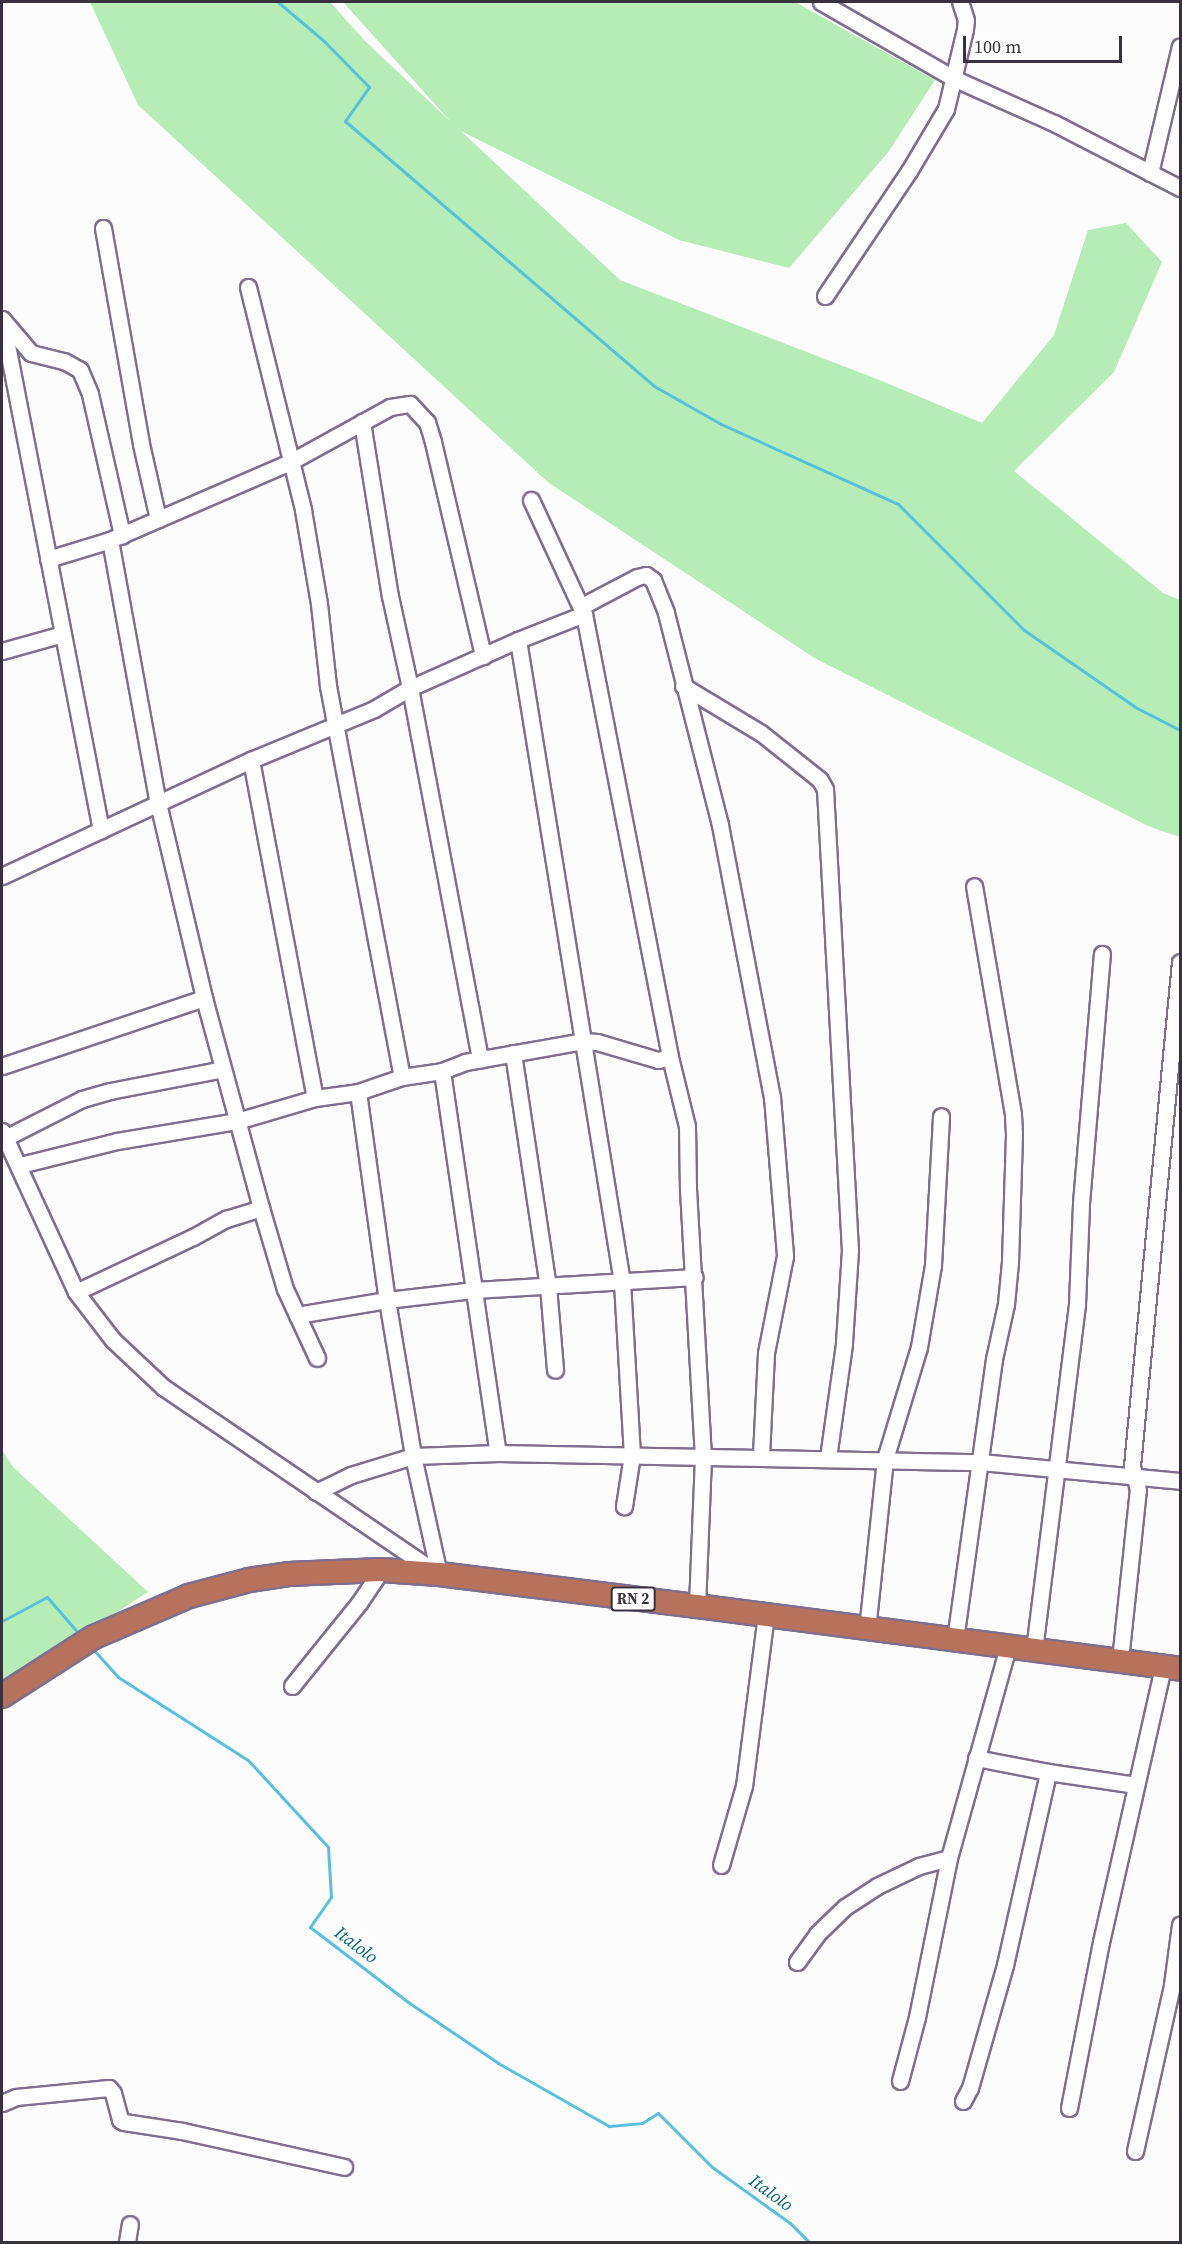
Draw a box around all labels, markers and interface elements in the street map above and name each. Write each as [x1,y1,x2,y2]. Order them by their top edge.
scale bar [966,24,1125,62]
text: 100 m [974,34,1021,59]
road number: RN 2 [610,1587,656,1611]
water label: Italolo [330,1922,382,1968]
water label: Italolo [745,2170,797,2216]

